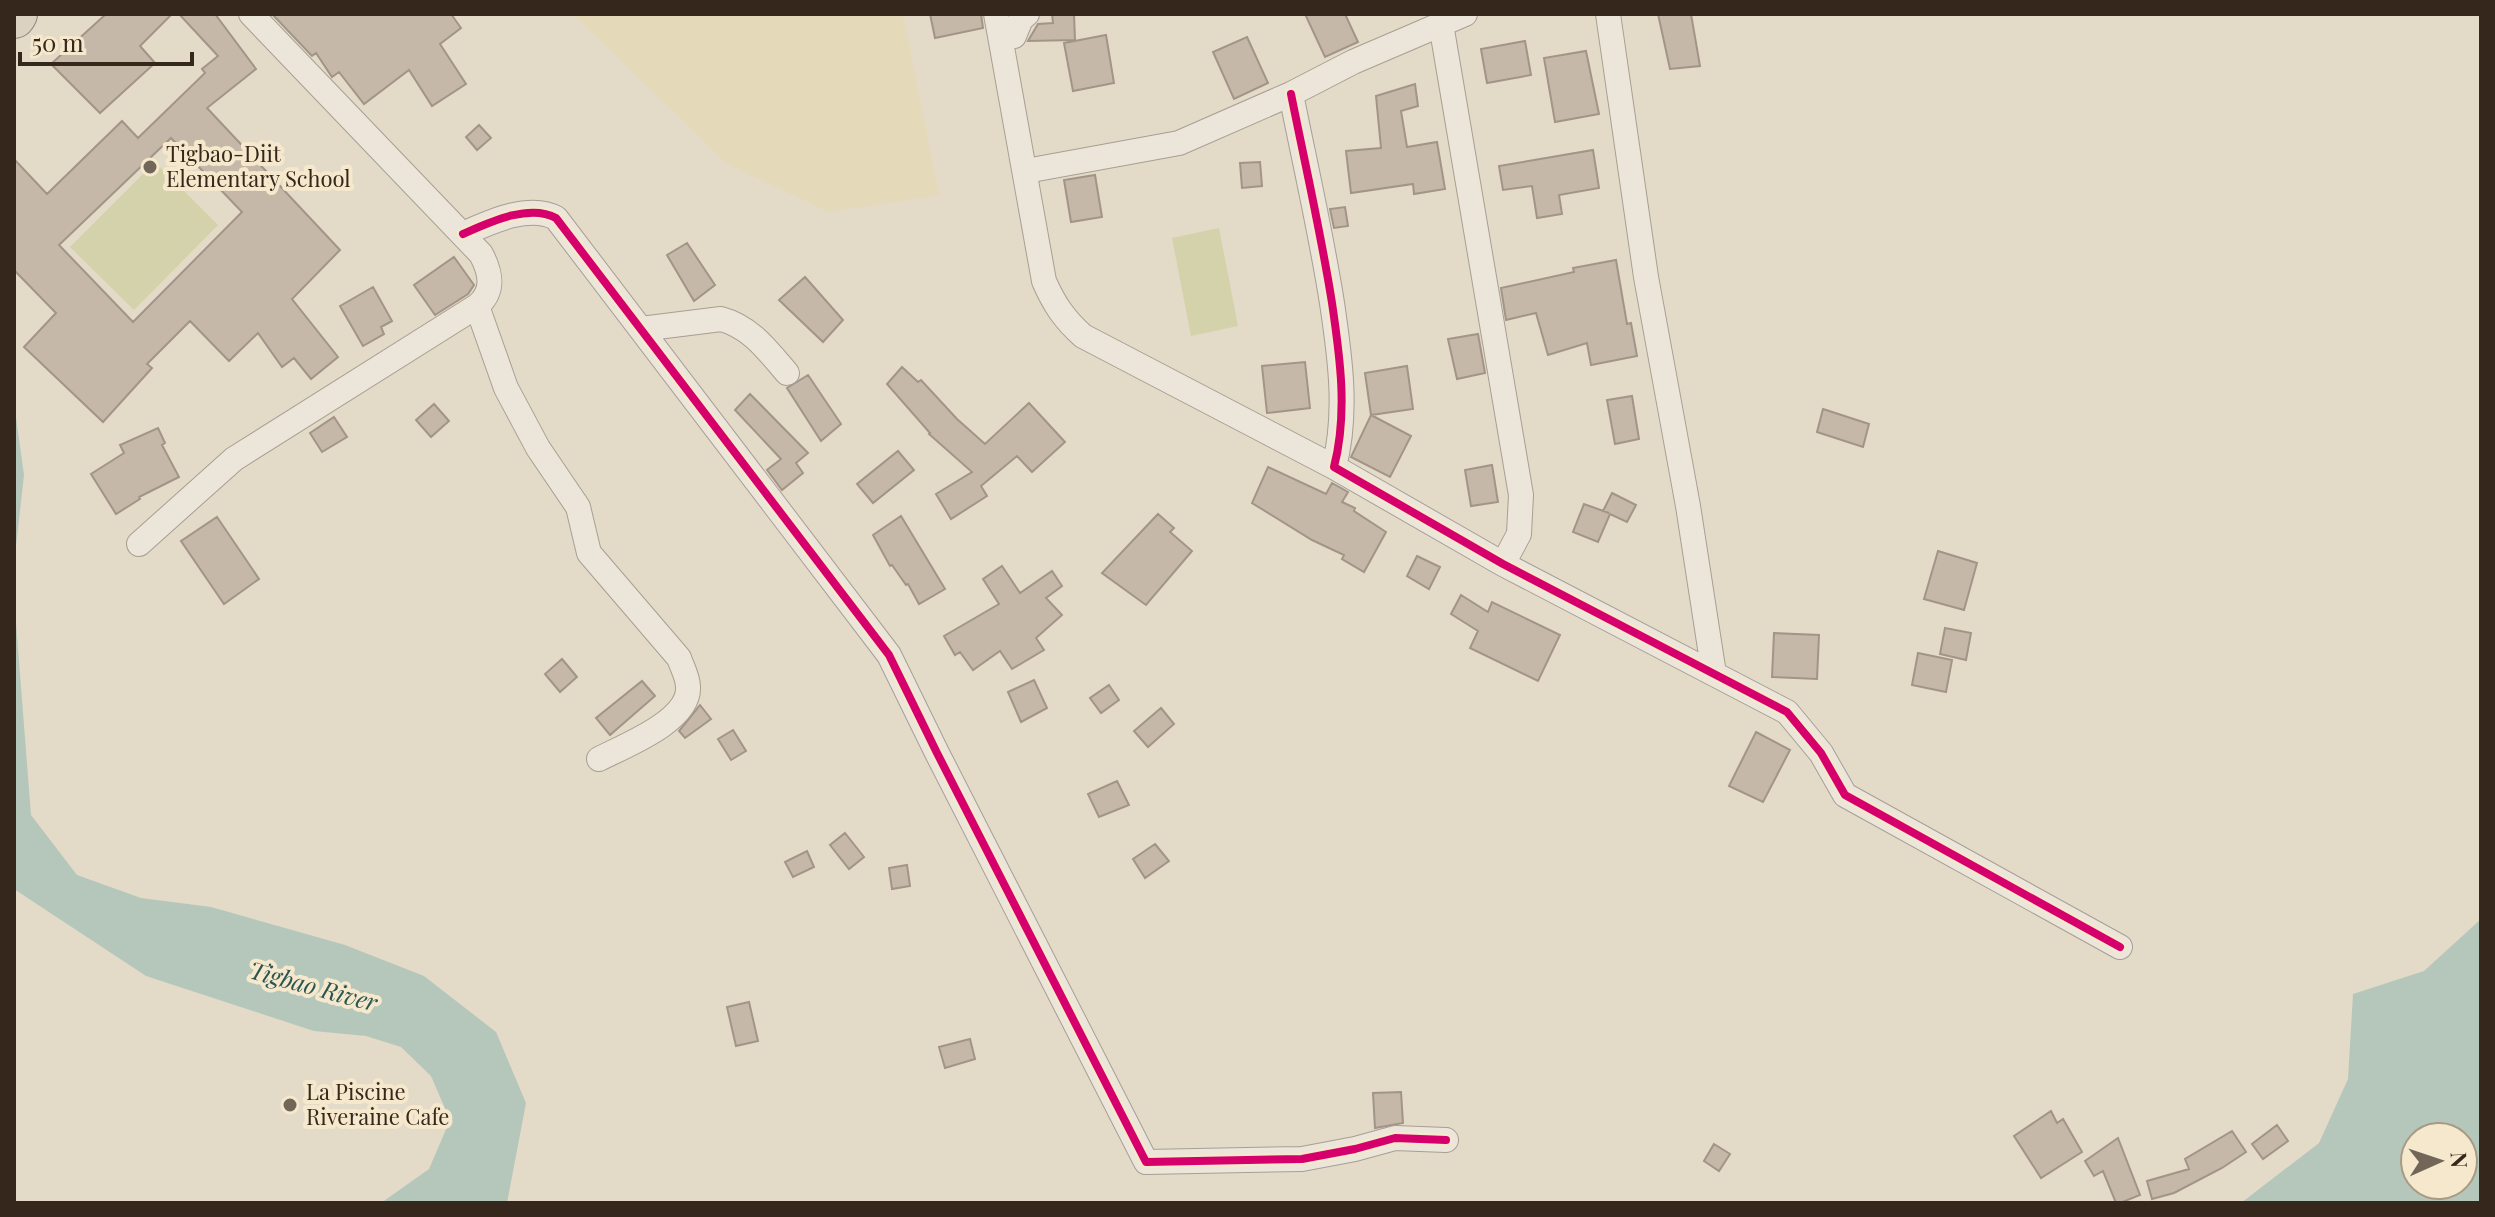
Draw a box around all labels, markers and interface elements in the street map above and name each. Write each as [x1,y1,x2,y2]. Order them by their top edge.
scale bar [20,16,192,66]
text: 50 m [32,26,84,58]
place label: Tigbao-Diit Elementary School [166,138,351,193]
marker: Tigbao-Diit Elementary School [141,158,159,176]
water label: Tigbao River [246,953,382,1018]
place label: La Piscine Riveraine Cafe [306,1076,450,1131]
marker: La Piscine Riveraine Cafe [281,1096,299,1114]
north arrow [2399,1121,2479,1201]
text: N [2445,1151,2475,1169]

